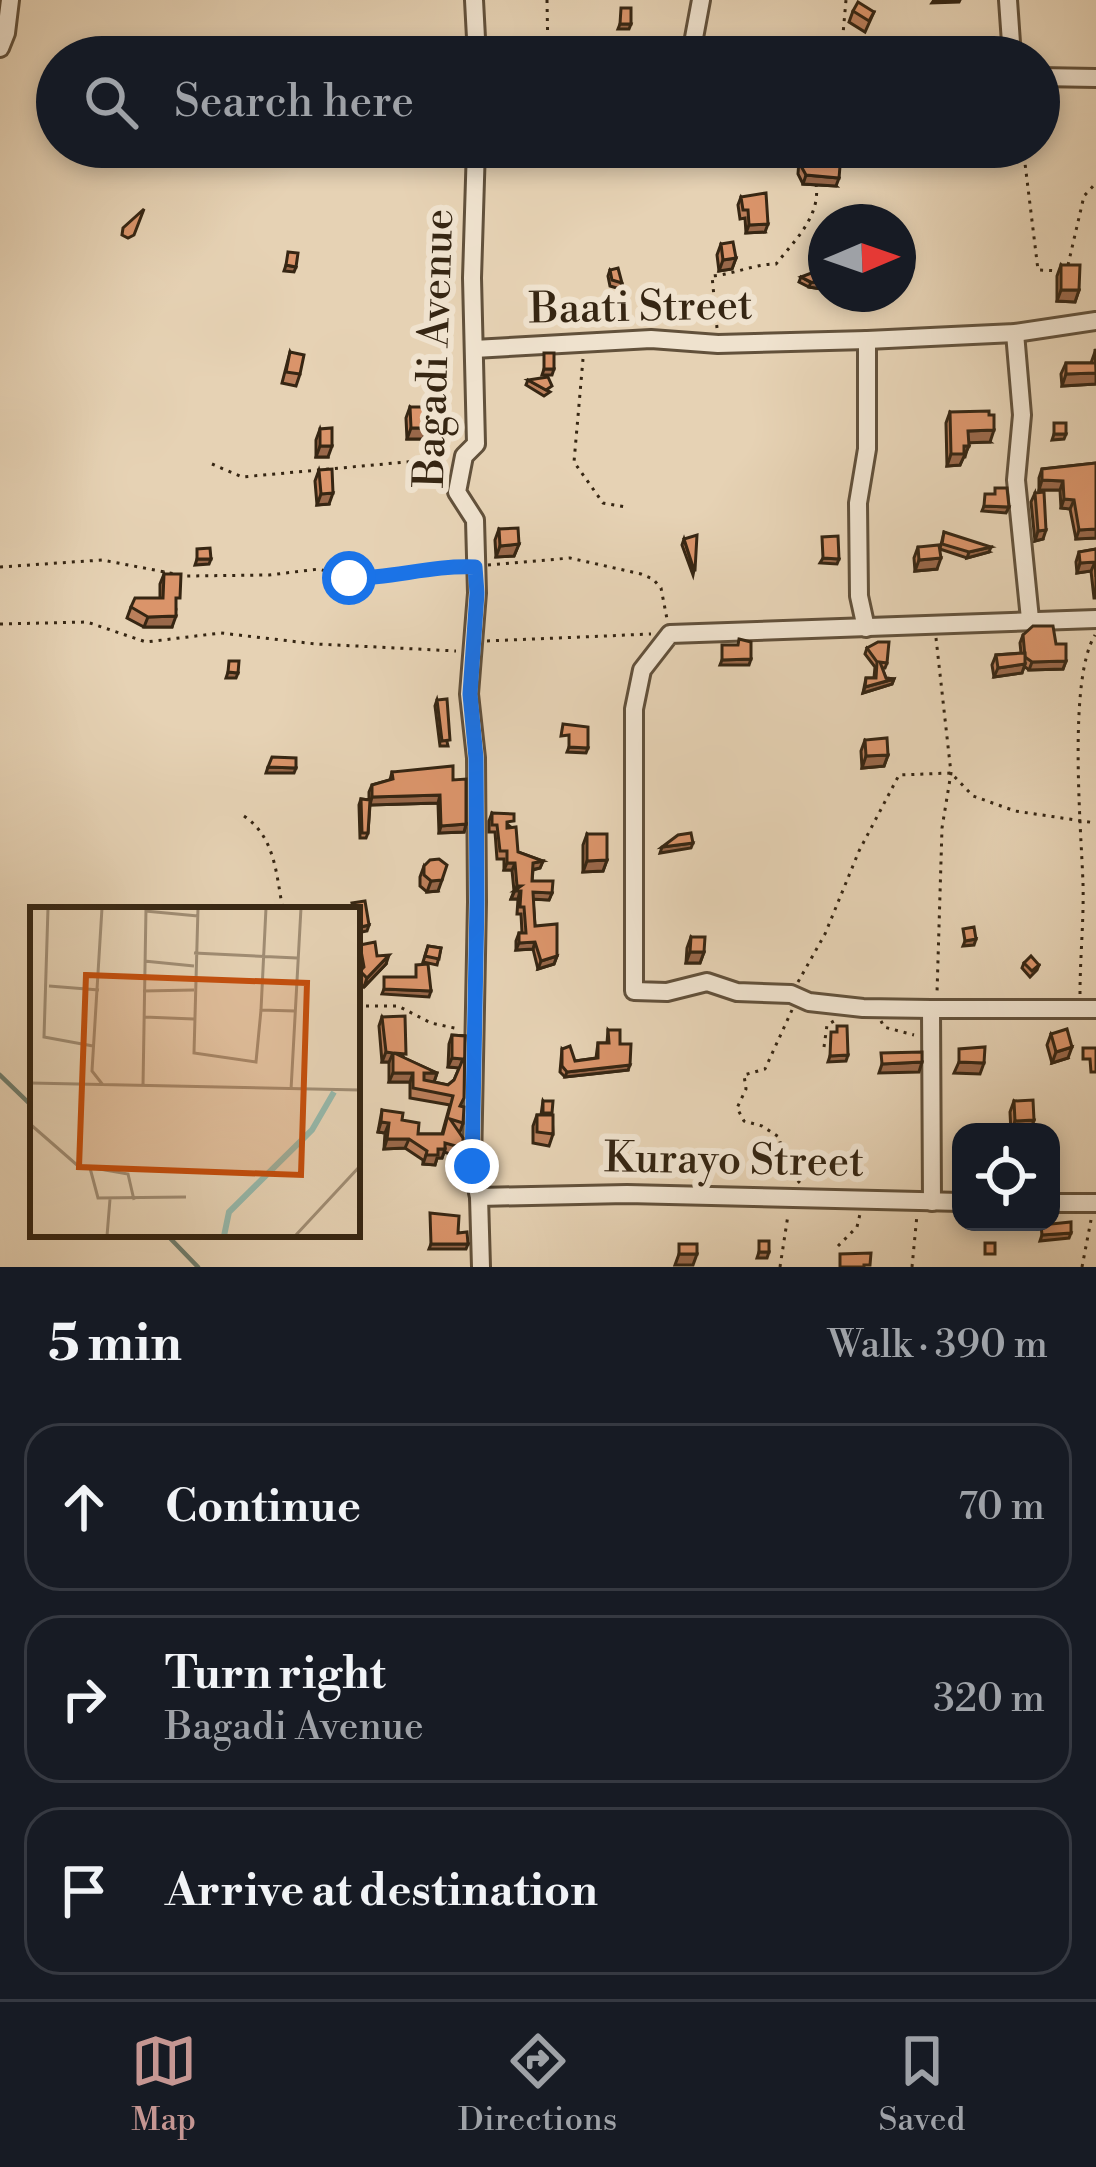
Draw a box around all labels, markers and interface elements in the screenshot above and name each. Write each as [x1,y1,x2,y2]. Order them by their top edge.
search box [36,36,1060,168]
icon: search [78,69,144,135]
text: Search here [174,74,414,131]
north arrow [808,204,916,312]
street label: Bagadi Avenue [404,208,467,489]
street label: Baati Street [528,280,753,336]
route start [322,551,376,605]
inset map [30,907,360,1237]
map controls [952,1123,1060,1231]
button: locate [952,1123,1060,1231]
street label: Kurayo Street [604,1132,865,1191]
route end [445,1139,499,1193]
text: 5 min [48,1313,182,1377]
text: Walk · 390 m [828,1321,1048,1370]
icon: ahead [51,1474,117,1540]
text: Continue [165,1479,361,1536]
text: 70 m [958,1483,1045,1532]
text: Turn right [165,1646,386,1703]
icon: right [51,1666,117,1732]
text: 320 m [933,1675,1045,1724]
text: Bagadi Avenue [165,1703,424,1752]
icon: arrive [51,1858,117,1924]
text: Arrive at destination [165,1863,598,1920]
tab: Map [131,2028,197,2141]
tab: Directions [458,2028,617,2141]
tab: Saved [879,2028,965,2141]

